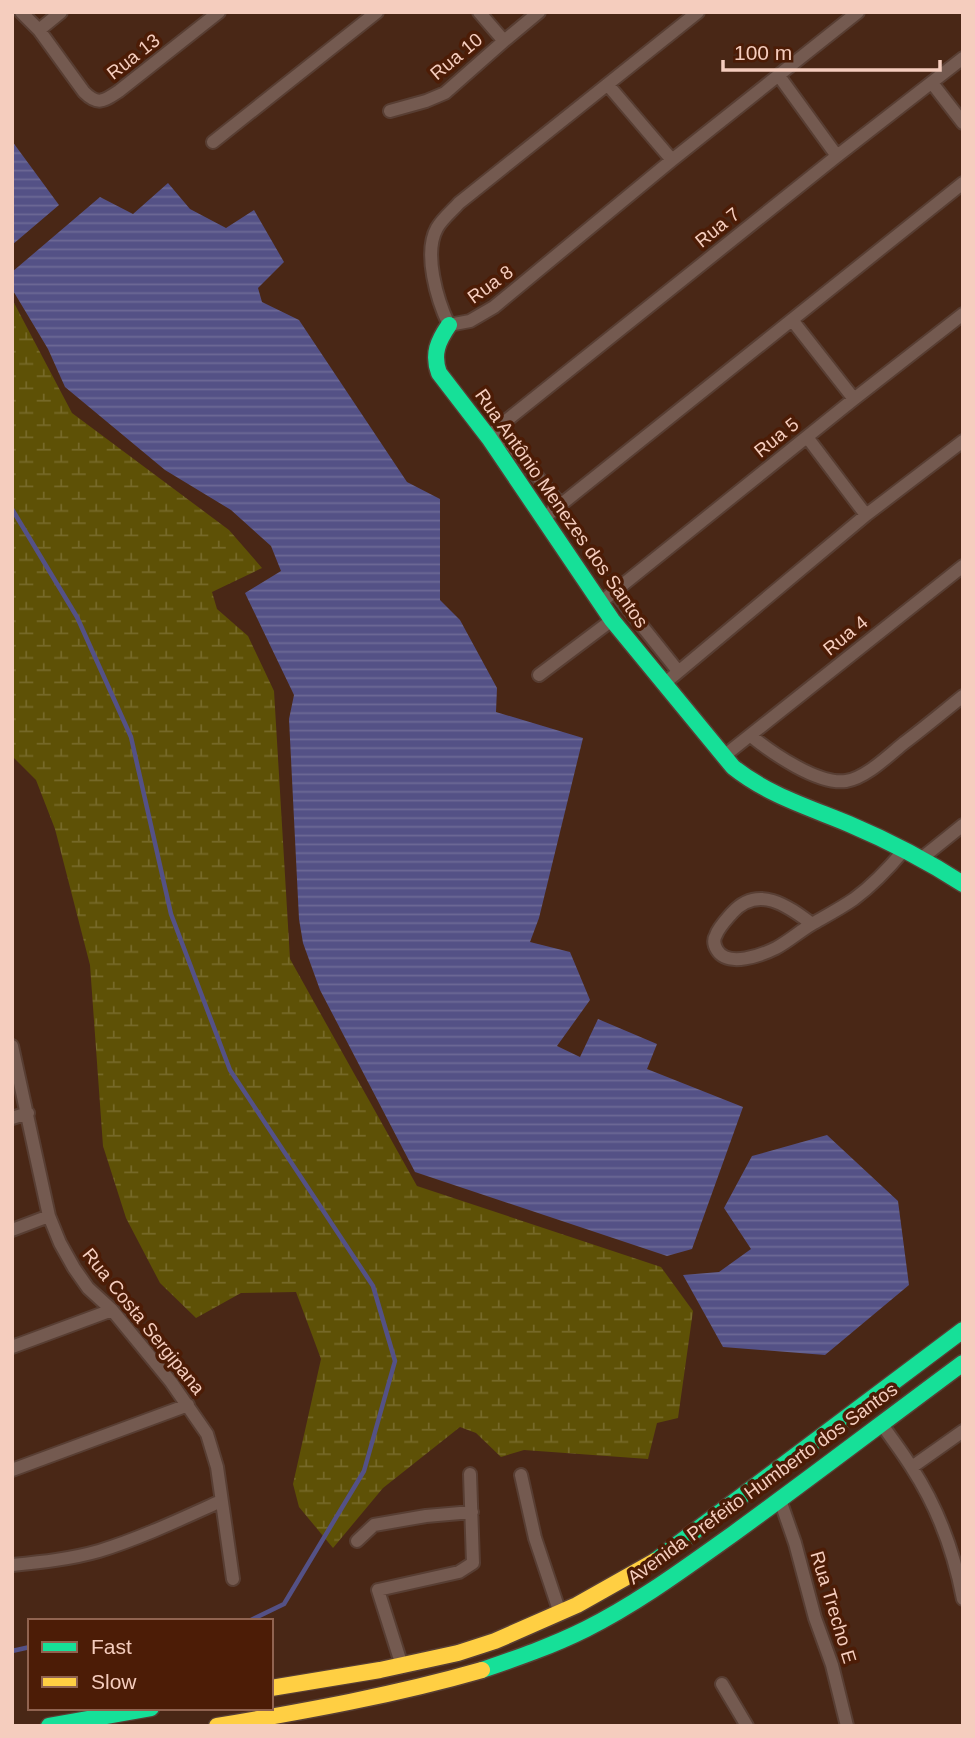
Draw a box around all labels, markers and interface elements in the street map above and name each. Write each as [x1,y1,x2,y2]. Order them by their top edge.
scale bar [723,28,940,72]
street label: Rua 13 [103,29,164,84]
street label: Rua 10 [426,29,487,84]
text: 100 m [734,41,792,64]
street label: Rua 7 [691,203,744,252]
street label: Rua 8 [464,261,517,308]
street label: Rua Antônio Menezes dos Santos [471,385,652,632]
street label: Rua 5 [750,413,803,462]
street label: Rua 4 [819,611,872,660]
street label: Rua Costa Sergipana [78,1244,209,1399]
street label: Avenida Prefeito Humberto dos Santos [623,1378,901,1588]
street label: Rua Trecho E [806,1549,861,1666]
legend [28,1619,273,1710]
text: Fast [91,1635,132,1658]
text: Slow [91,1670,137,1693]

